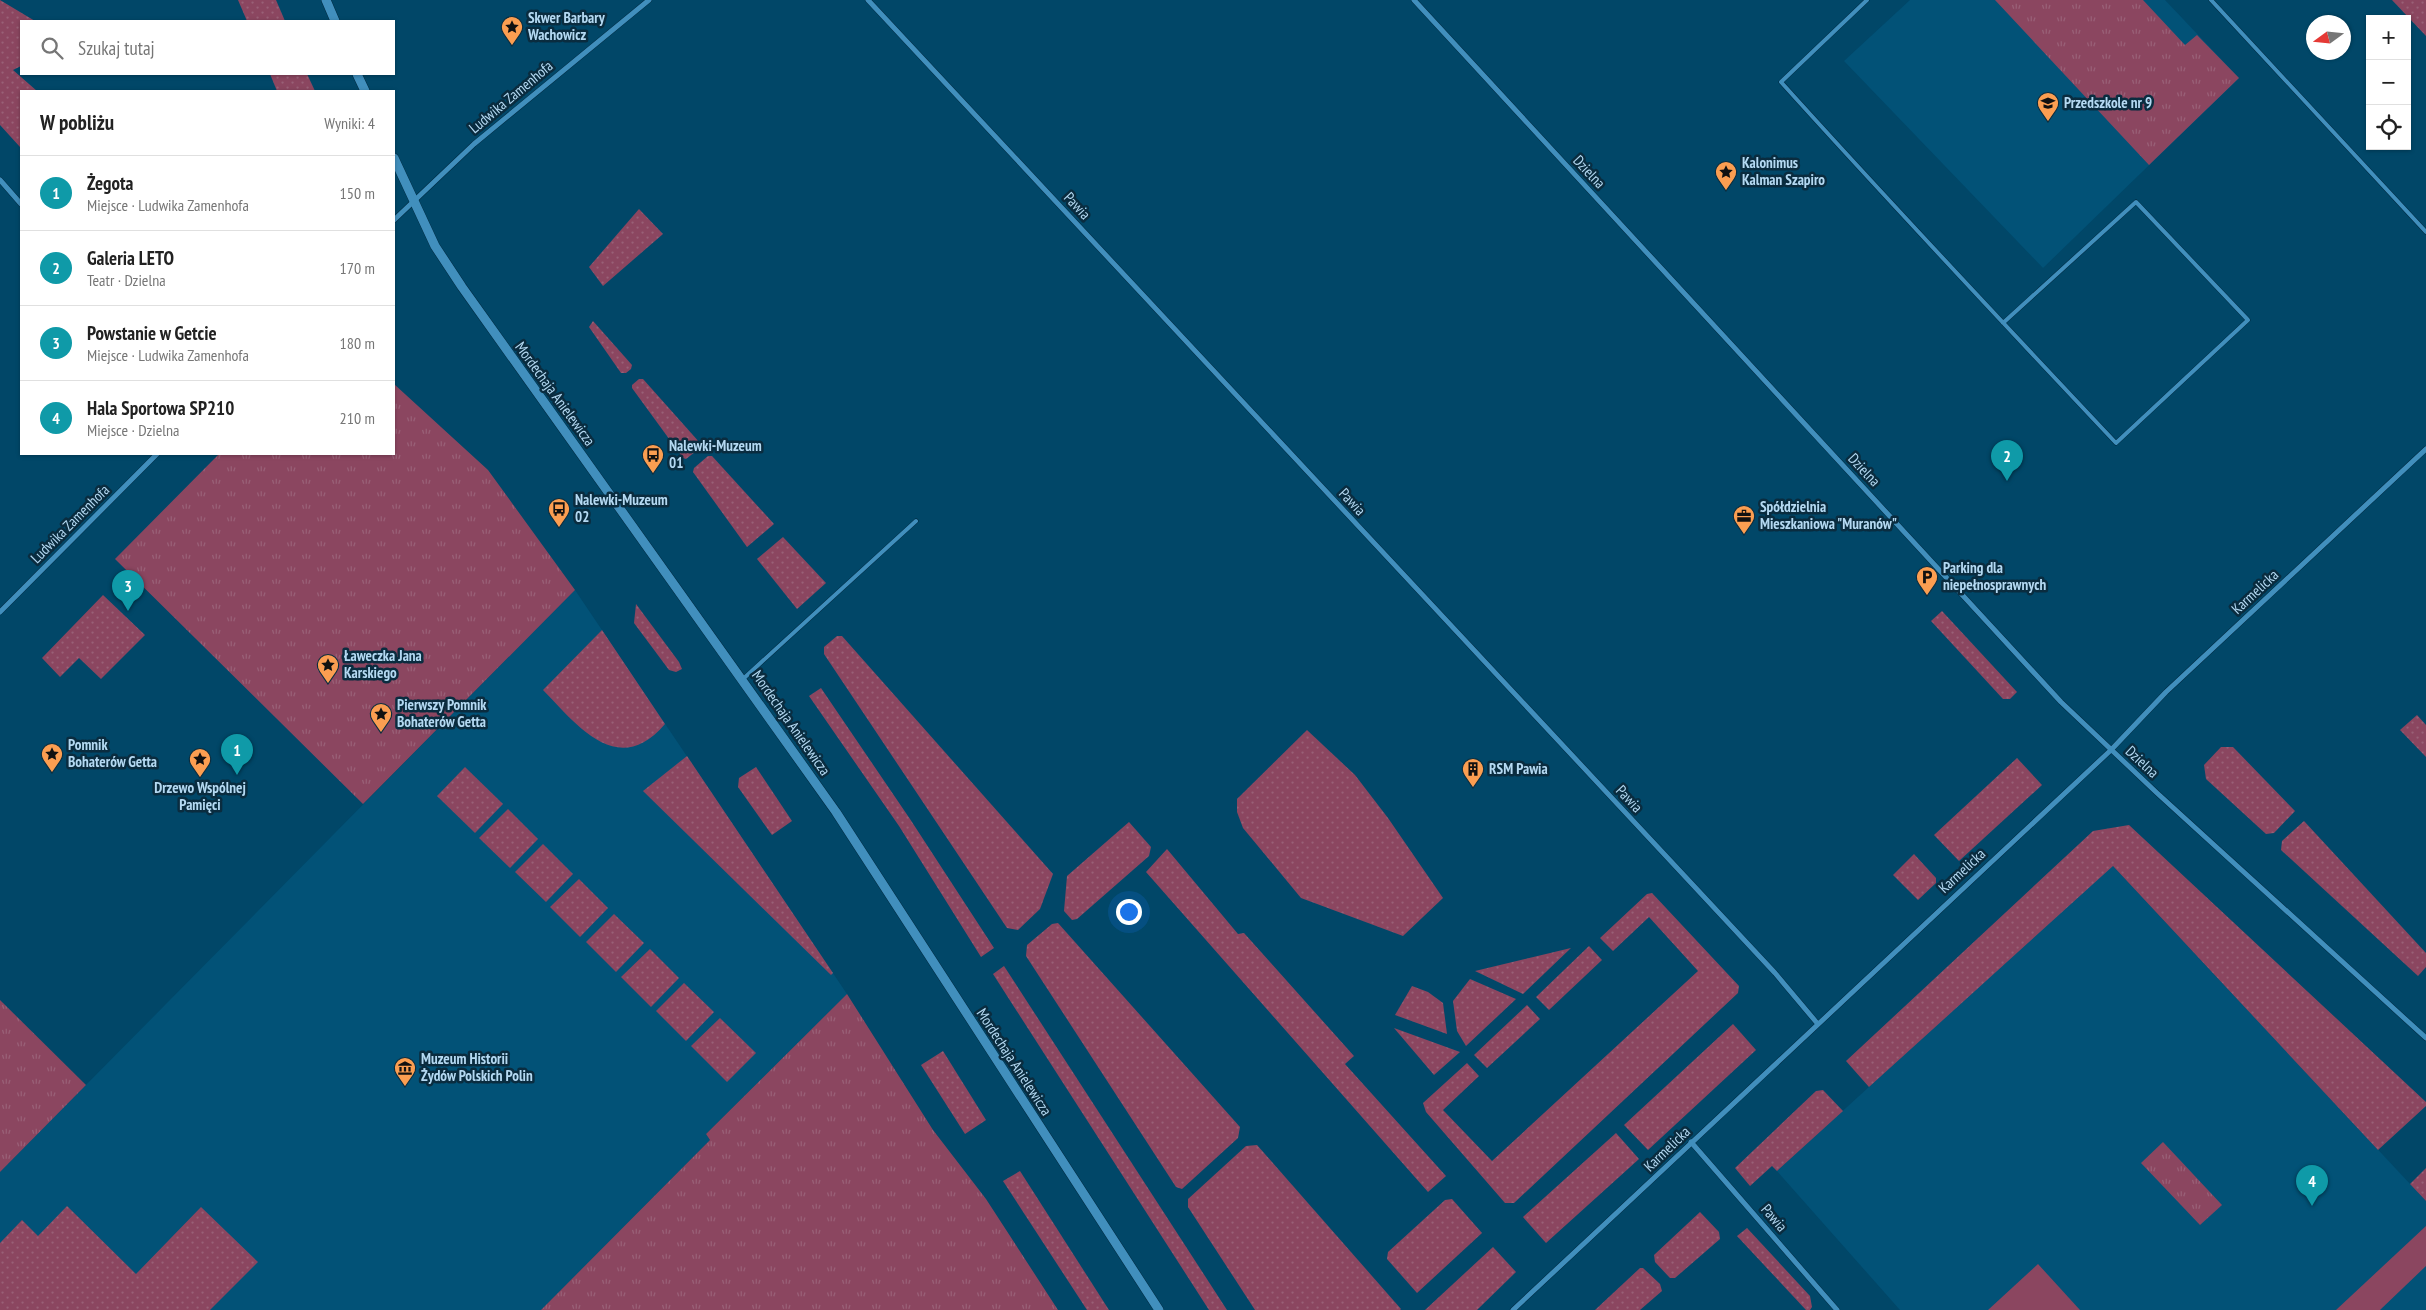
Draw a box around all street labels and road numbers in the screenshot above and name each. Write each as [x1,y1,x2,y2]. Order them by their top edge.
street label: Ludwika Zamenhofa [465,56,556,137]
street label: Dzielna [1569,151,1609,192]
street label: Pawia [1060,188,1095,223]
street label: Mordechaja Anielewicza [511,338,600,449]
street label: Dzielna [1844,449,1884,490]
street label: Ludwika Zamenhofa [26,480,113,567]
street label: Pawia [1335,484,1370,519]
street label: Karmelicka [2227,565,2282,618]
street label: Mordechaja Anielewicza [748,666,835,779]
street label: Dzielna [2122,742,2163,782]
street label: Pawia [1612,781,1647,816]
street label: Karmelicka [1934,844,1989,897]
street label: Mordechaja Anielewicza [973,1005,1056,1119]
street label: Karmelicka [1640,1122,1694,1175]
street label: Pawia [1757,1200,1792,1235]

